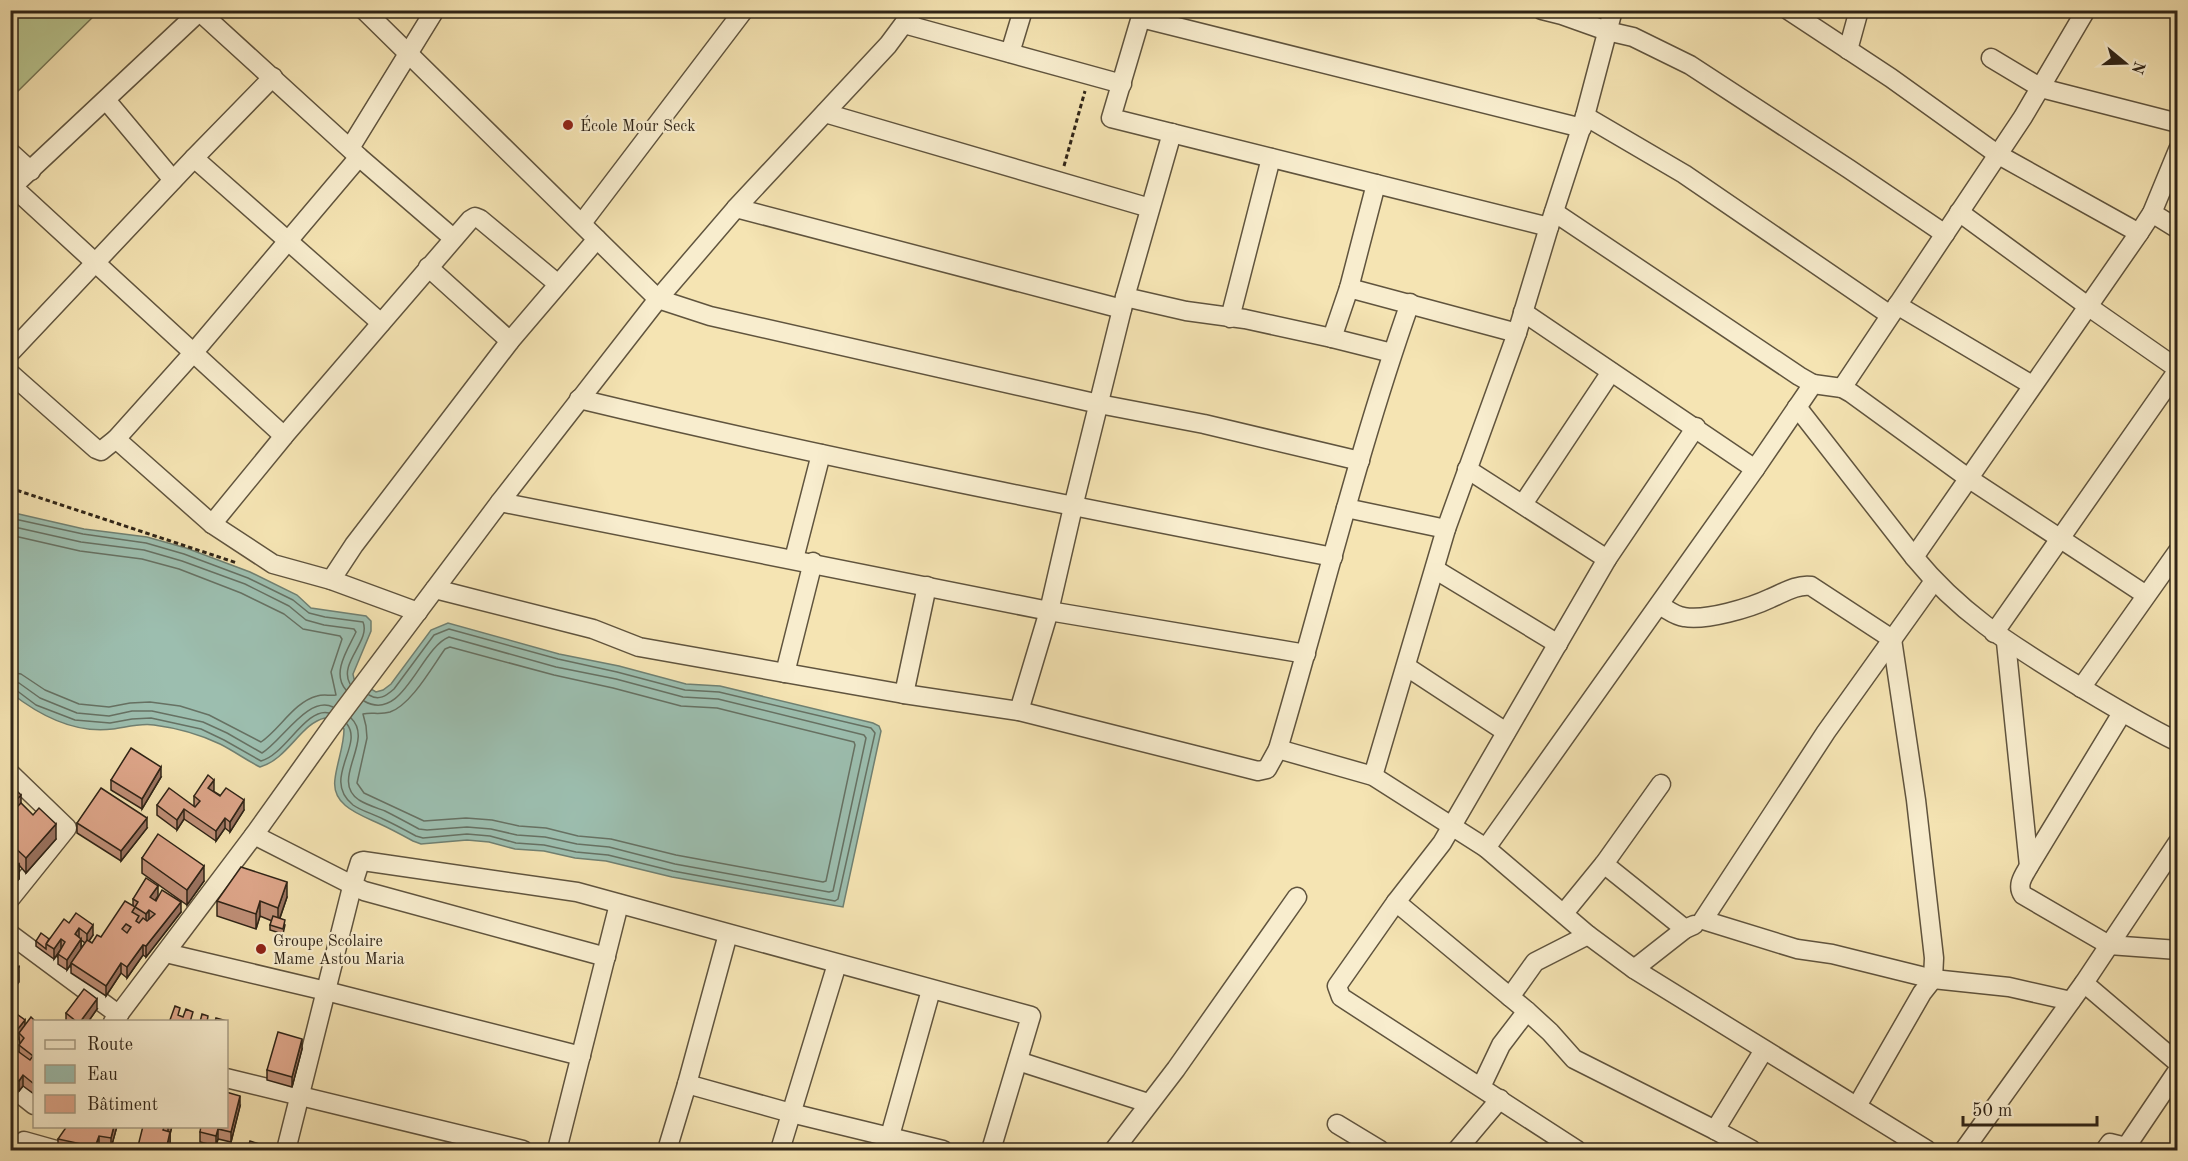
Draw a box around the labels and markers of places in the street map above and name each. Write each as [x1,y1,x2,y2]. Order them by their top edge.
place label: École Mour Seck [580,115,696,135]
marker: École Mour Seck [561,118,575,132]
place label: Groupe Scolaire Mame Astou Maria [273,934,405,968]
marker: Groupe Scolaire Mame Astou Maria [254,942,268,956]

